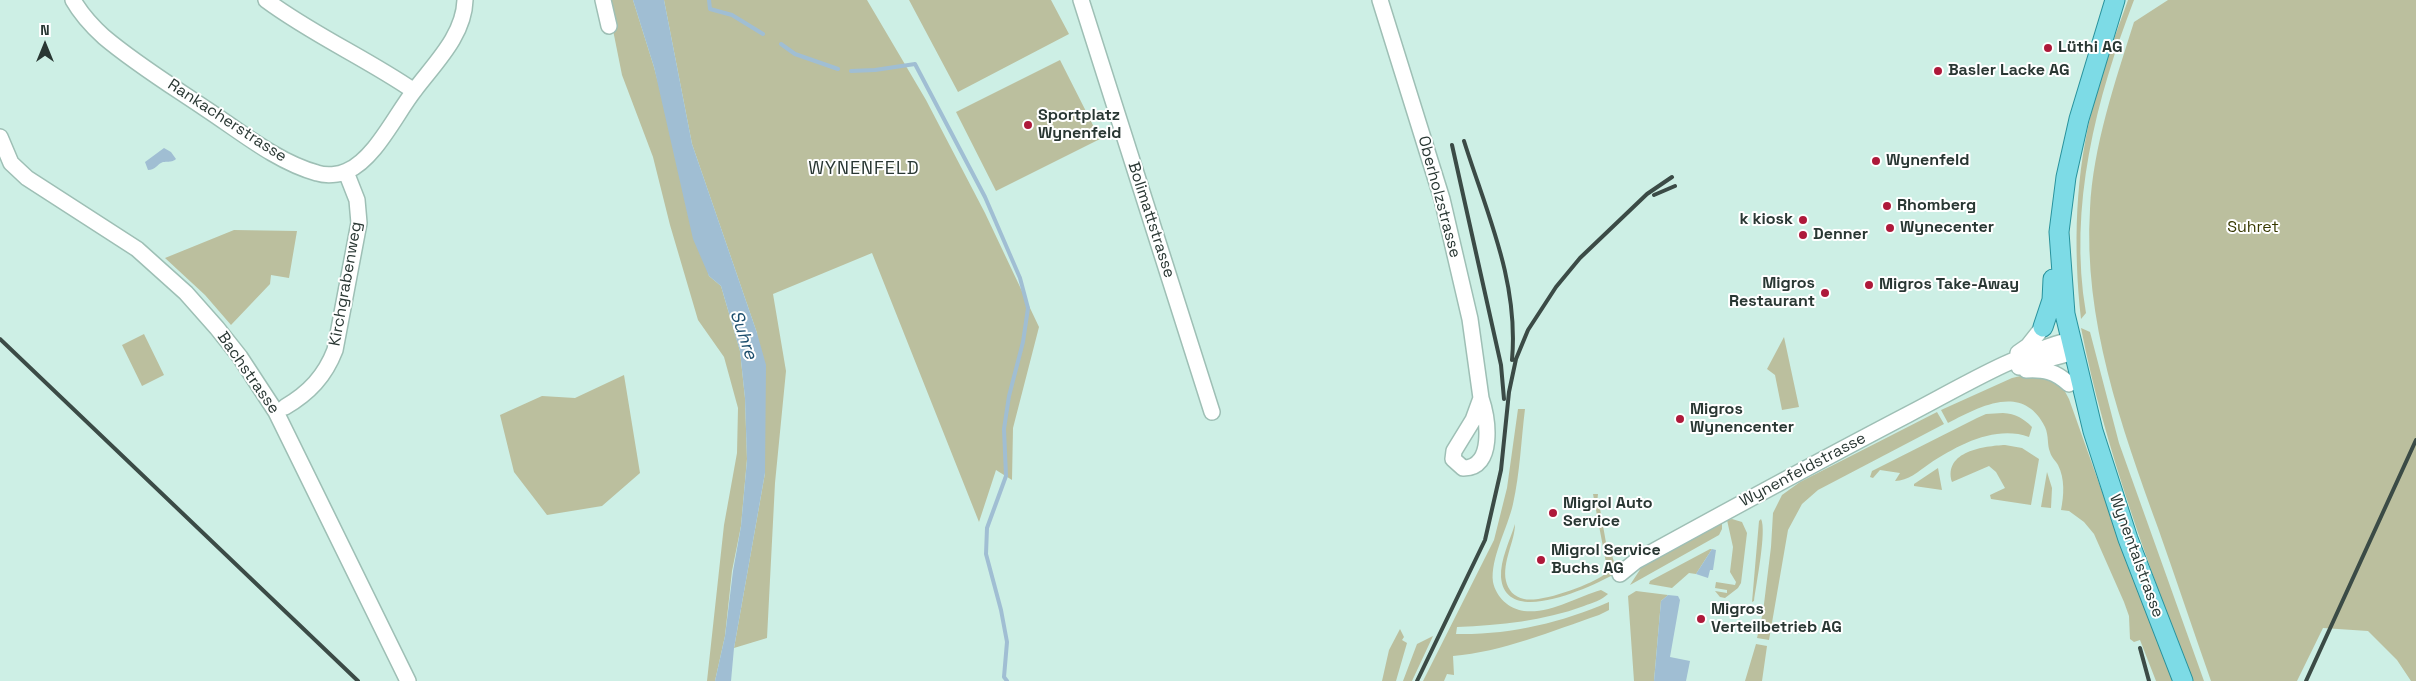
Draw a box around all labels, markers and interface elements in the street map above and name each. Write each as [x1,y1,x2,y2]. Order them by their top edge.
north arrow [20,20,70,70]
text: N [40,21,50,39]
place label: Lüthi AG [2058,38,2123,58]
marker: Lüthi AG [2042,42,2054,54]
place label: Basler Lacke AG [1948,61,2070,81]
marker: Basler Lacke AG [1932,65,1944,77]
street label: Rankacherstrasse [164,75,290,167]
place label: Sportplatz Wynenfeld [1038,106,1121,144]
marker: Sportplatz Wynenfeld [1022,119,1034,131]
street label: Oberholzstrasse [1414,134,1464,260]
place label: Wynenfeld [1886,151,1969,171]
marker: Wynenfeld [1870,155,1882,167]
district label: WYNENFELD [807,158,921,180]
street label: Bolimattstrasse [1123,160,1179,280]
place label: Rhomberg [1897,196,1976,216]
marker: Rhomberg [1881,200,1893,212]
place label: k kiosk [1739,210,1793,230]
marker: k kiosk [1797,214,1809,226]
place label: Wynecenter [1900,218,1994,238]
park label: Suhret [2227,218,2279,238]
street label: Kirchgrabenweg [326,220,366,348]
marker: Wynecenter [1884,222,1896,234]
place label: Denner [1813,225,1868,245]
marker: Denner [1797,229,1809,241]
place label: Migros Restaurant [1729,274,1815,312]
place label: Migros Take-Away [1879,275,2019,295]
marker: Migros Take-Away [1863,279,1875,291]
marker: Migros Restaurant [1819,287,1831,299]
water label: Suhre [725,308,761,362]
street label: Bachstrasse [213,328,283,418]
place label: Migros Wynencenter [1690,400,1794,438]
marker: Migros Wynencenter [1674,413,1686,425]
street label: Wynenfeldstrasse [1737,429,1869,511]
street label: Wynentalstrasse [2105,492,2167,620]
place label: Migrol Auto Service [1563,494,1653,532]
marker: Migrol Auto Service [1547,507,1559,519]
place label: Migrol Service Buchs AG [1551,541,1661,579]
marker: Migrol Service Buchs AG [1535,554,1547,566]
place label: Migros Verteilbetrieb AG [1711,600,1842,638]
marker: Migros Verteilbetrieb AG [1695,613,1707,625]

